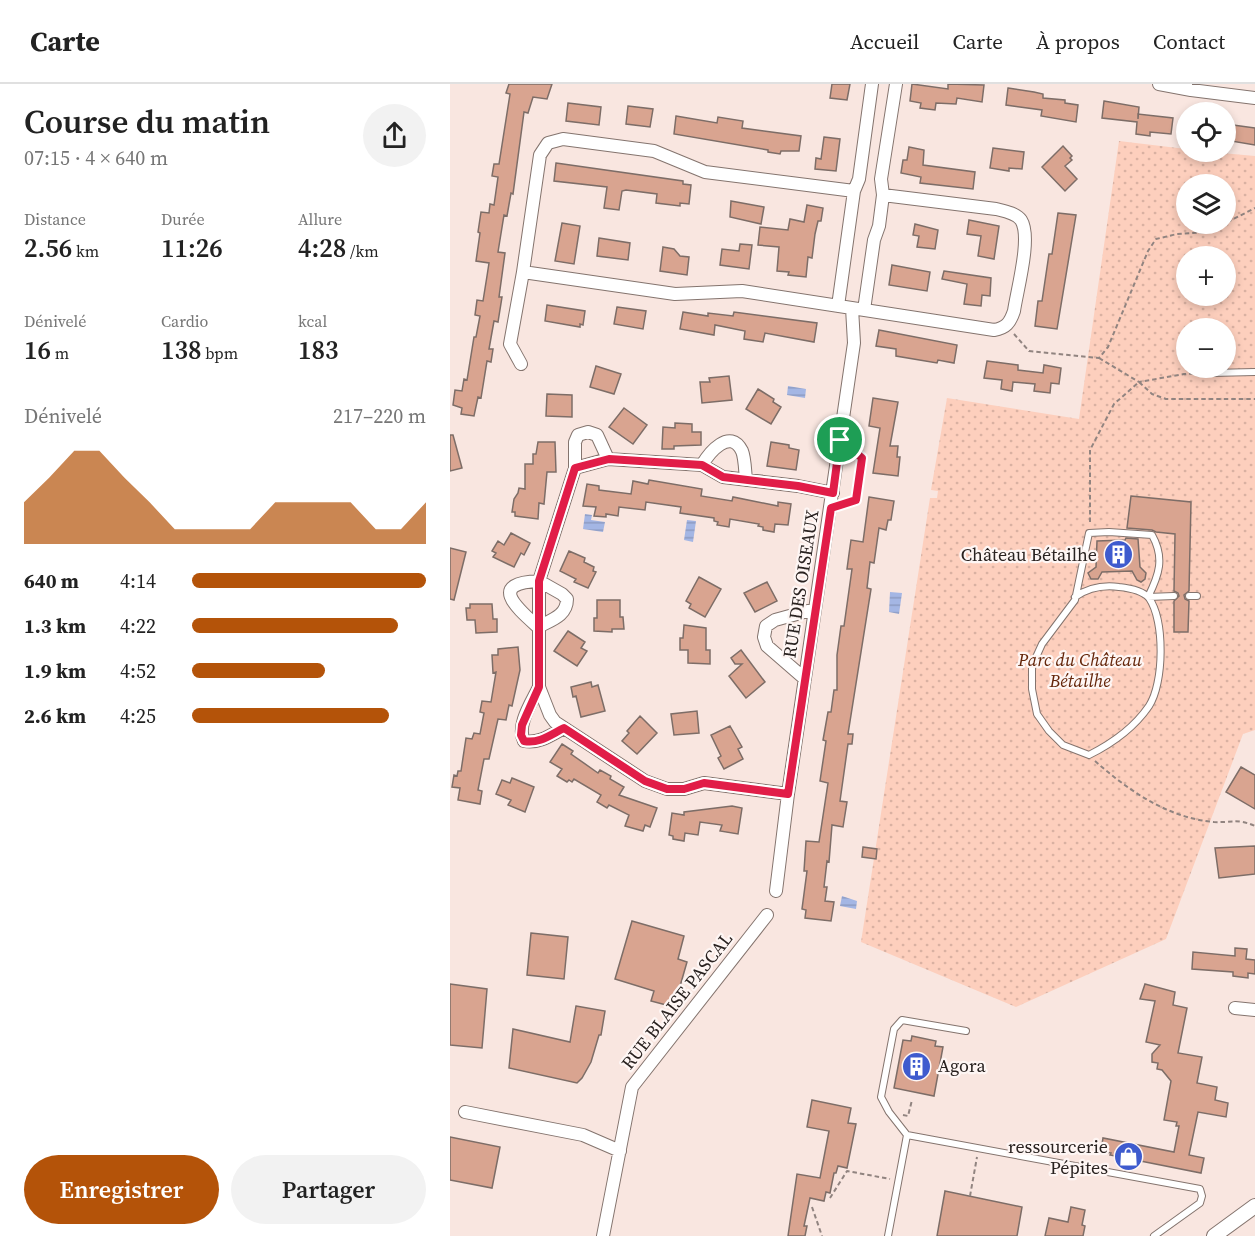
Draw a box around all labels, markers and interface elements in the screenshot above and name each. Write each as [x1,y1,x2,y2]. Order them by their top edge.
text: Carte [30,22,100,60]
text: Accueil [850,27,919,56]
text: Carte [952,27,1003,56]
text: À propos [1036,27,1120,56]
text: Contact [1153,27,1225,56]
text: Course du matin [24,99,270,144]
map controls [1176,102,1236,378]
button: locate [1176,102,1236,162]
button: share [363,104,426,167]
text: 07:15 · 4 × 640 m [24,144,168,172]
button: layers [1176,174,1236,234]
text: Distance [24,208,86,230]
text: Durée [161,208,205,230]
text: Allure [298,208,342,230]
text: 2.56 [24,230,72,266]
text: 11:26 [161,230,223,266]
text: 4:28 [298,230,346,266]
text: km [72,240,99,262]
text: /km [346,240,379,262]
button: + [1176,246,1236,306]
text: Dénivelé [24,310,86,332]
text: Cardio [161,310,208,332]
text: kcal [298,310,327,332]
button: − [1176,318,1236,378]
text: 16 [24,332,51,368]
text: 138 [161,332,202,368]
text: 183 [298,332,339,368]
text: m [51,342,69,364]
text: bpm [202,342,238,364]
text: Dénivelé [24,402,102,430]
text: 217–220 m [333,402,426,430]
pin [814,414,865,465]
icon: arrive [823,423,856,456]
street label: RUE DES OISEAUX [776,508,825,660]
building icon: Château Bétailhe [1102,539,1134,571]
place label: Château Bétailhe [961,542,1097,567]
text: 640 m [24,567,79,595]
text: 4:14 [120,567,156,595]
text: 1.3 km [24,612,86,640]
text: 4:22 [120,612,156,640]
park label: Parc du Château Bétailhe [1017,647,1143,693]
text: 1.9 km [24,657,86,685]
text: 4:52 [120,657,156,685]
text: 2.6 km [24,702,86,730]
text: 4:25 [120,702,156,730]
street label: RUE BLAISE PASCAL [615,927,738,1074]
building icon: Agora [901,1050,933,1082]
place label: Agora [938,1053,986,1078]
place label: ressourcerie Pépites [1008,1134,1108,1180]
shop icon: ressourcerie Pépites [1113,1141,1145,1173]
button: Enregistrer [24,1155,219,1224]
button: Partager [231,1155,426,1224]

